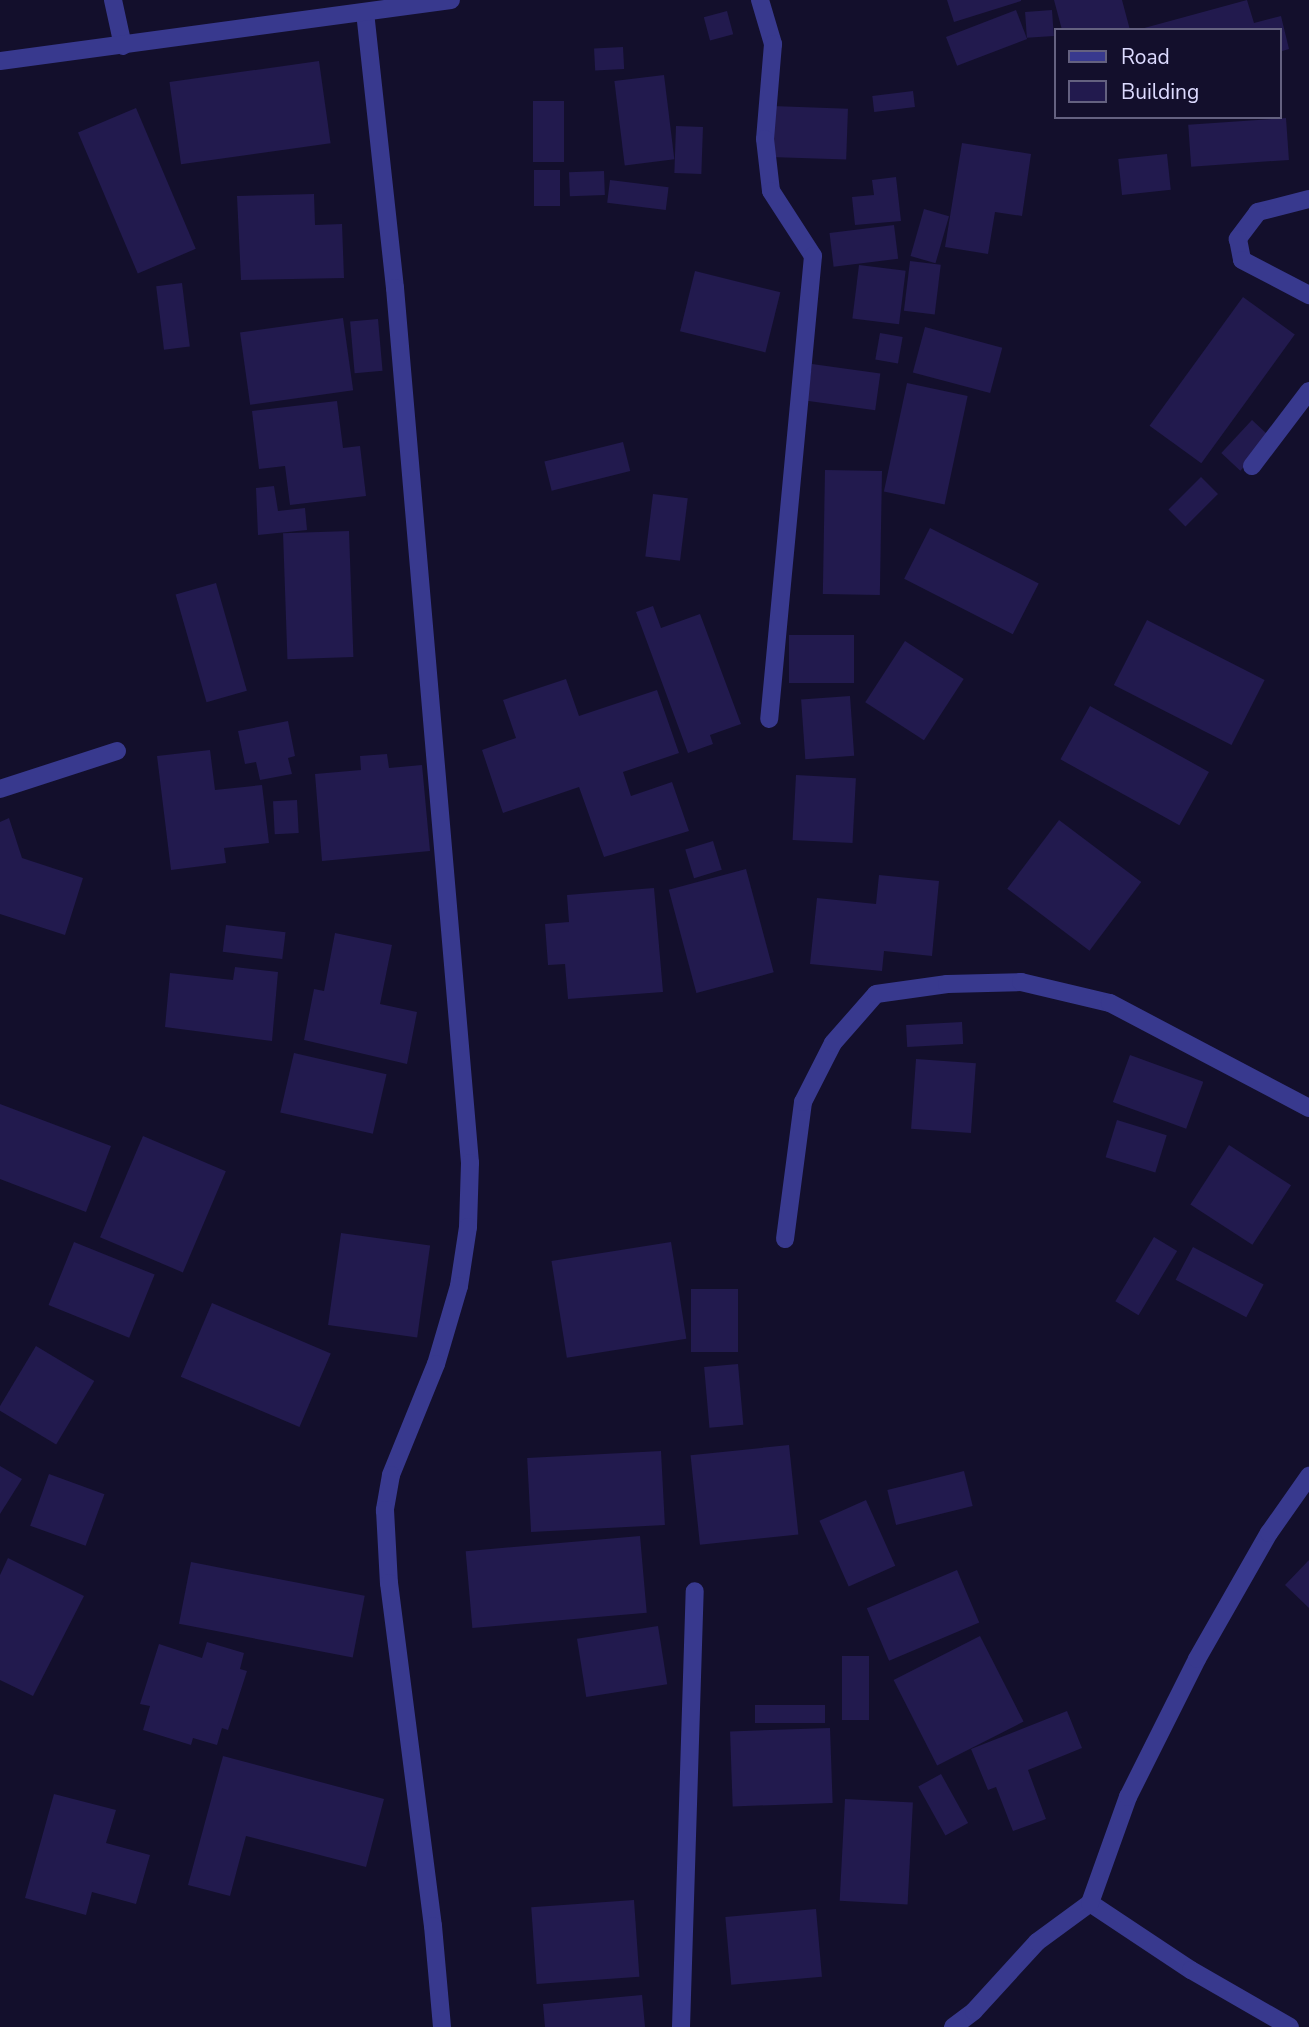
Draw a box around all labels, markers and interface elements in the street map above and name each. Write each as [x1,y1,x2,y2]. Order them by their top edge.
legend [1054,28,1281,119]
text: Road [1121,43,1170,71]
text: Building [1121,78,1199,106]

